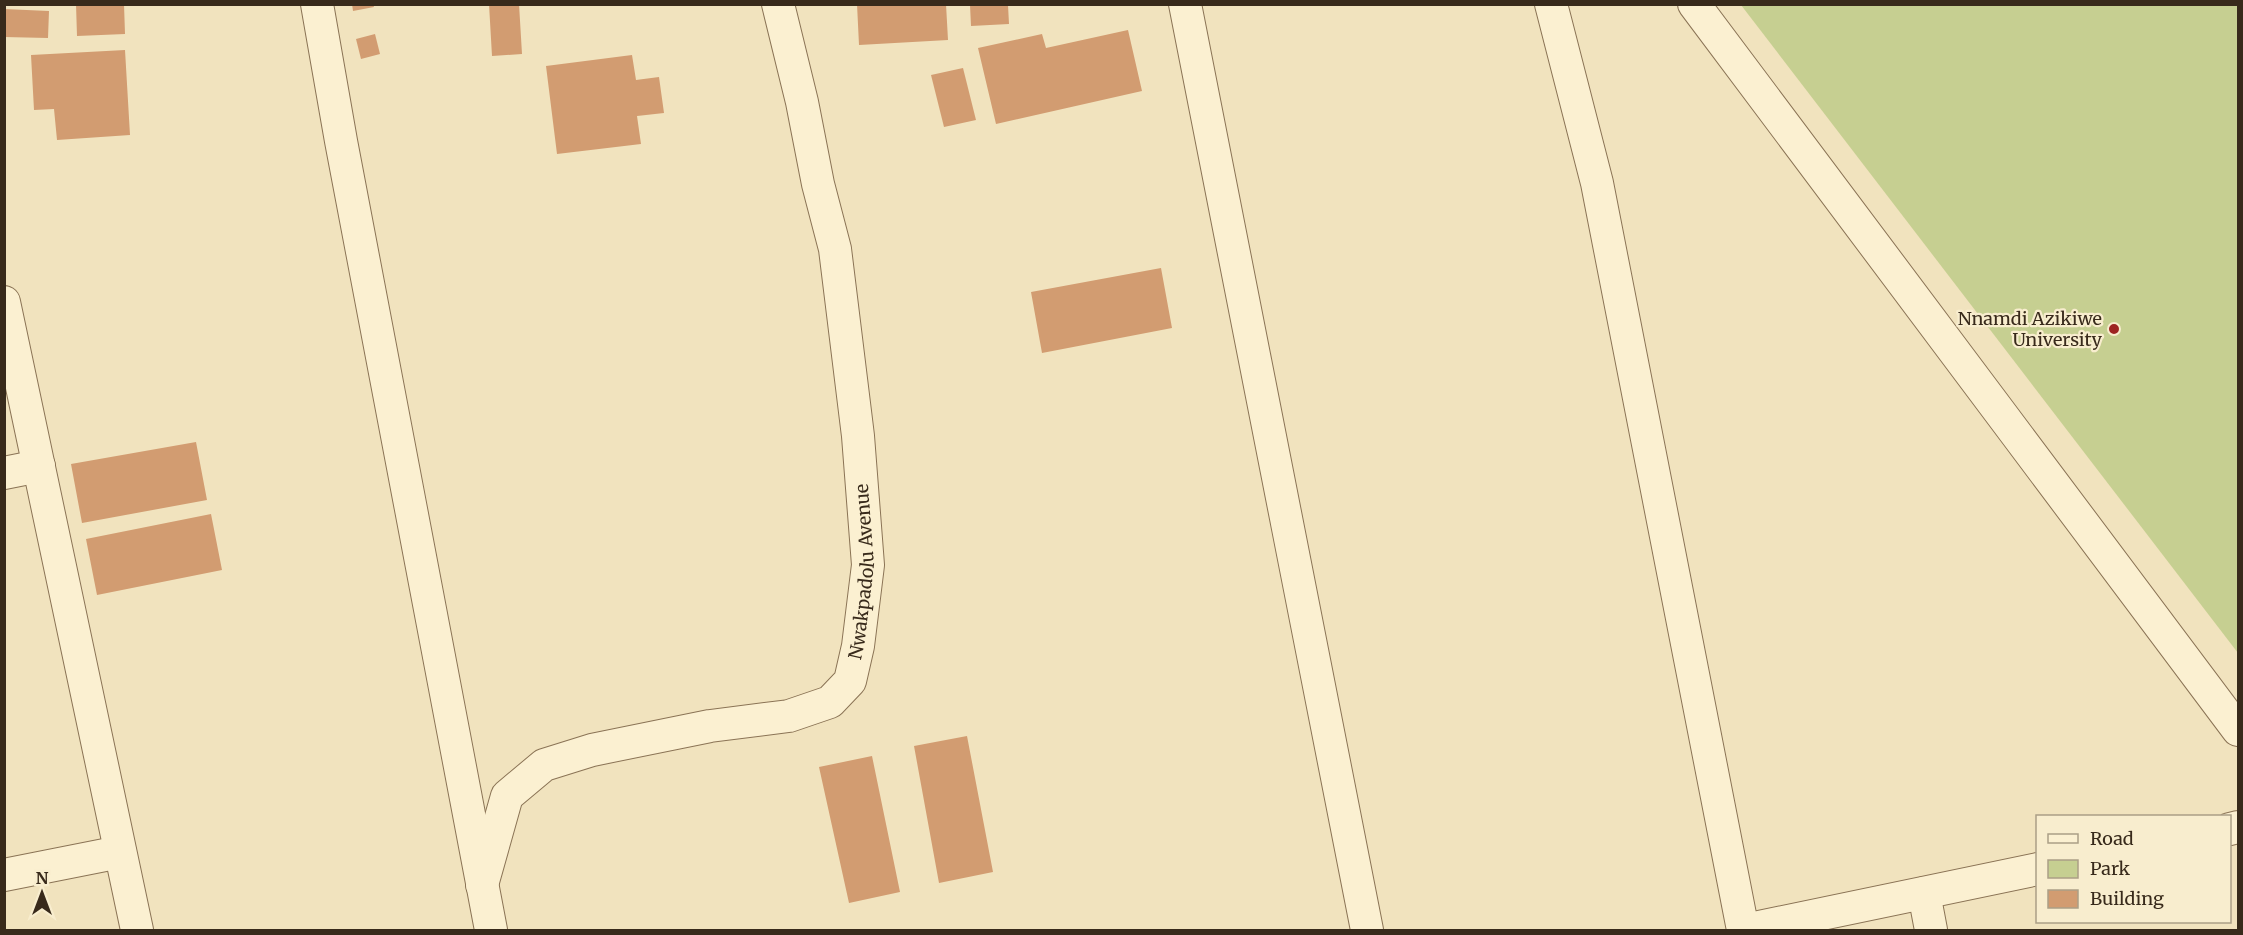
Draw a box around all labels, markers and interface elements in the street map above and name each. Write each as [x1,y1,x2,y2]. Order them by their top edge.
place label: Nnamdi Azikiwe University [1958,307,2103,351]
marker: Nnamdi Azikiwe University [2107,322,2121,336]
street label: Nwakpadolu Avenue [843,483,879,662]
legend [2036,815,2231,923]
text: Road [2090,827,2134,850]
text: Park [2090,857,2131,880]
north arrow [12,863,72,923]
text: N [36,868,49,888]
text: Building [2090,887,2164,910]

